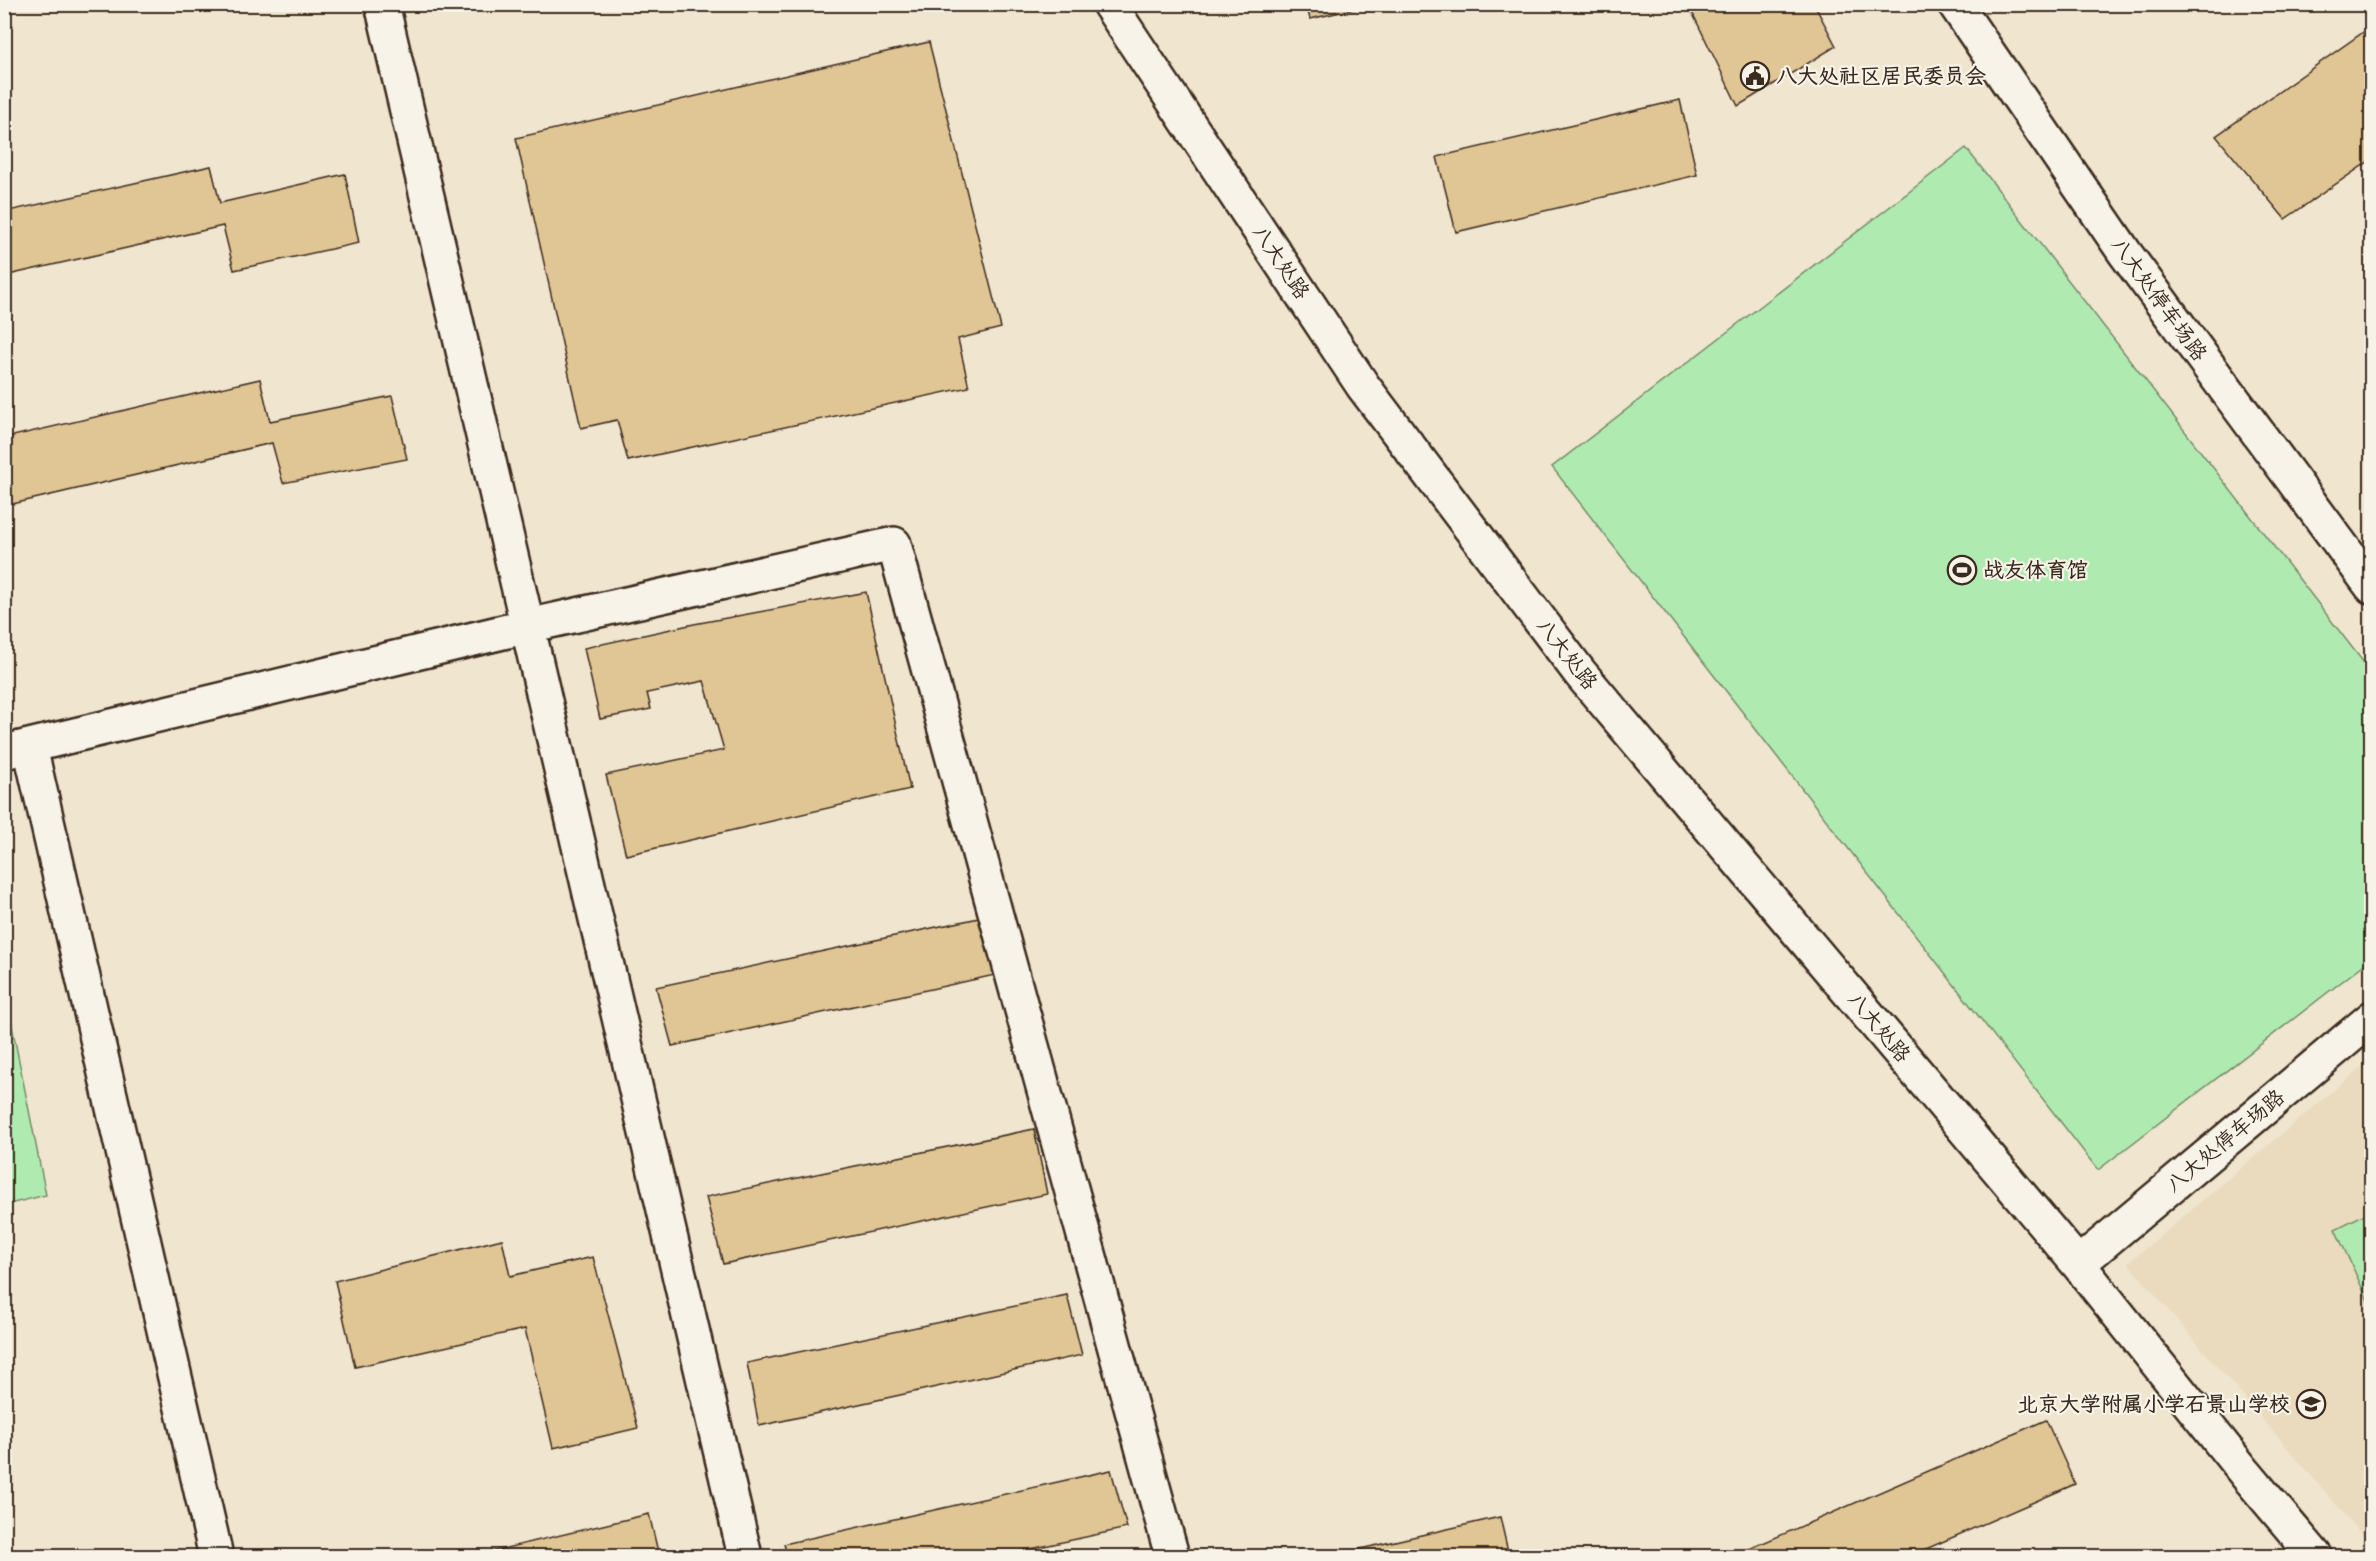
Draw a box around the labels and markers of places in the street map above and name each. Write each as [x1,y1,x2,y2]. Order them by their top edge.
public building icon: 八大处社区居民委员会 [1739,60,1771,92]
place label: 八大处社区居民委员会 [1776,63,1986,89]
sports icon: 战友体育馆 [1946,554,1978,586]
place label: 战友体育馆 [1983,557,2088,583]
school or university icon: 北京大学附属小学石景山学校 [2295,1388,2327,1420]
place label: 北京大学附属小学石景山学校 [2017,1391,2290,1417]

